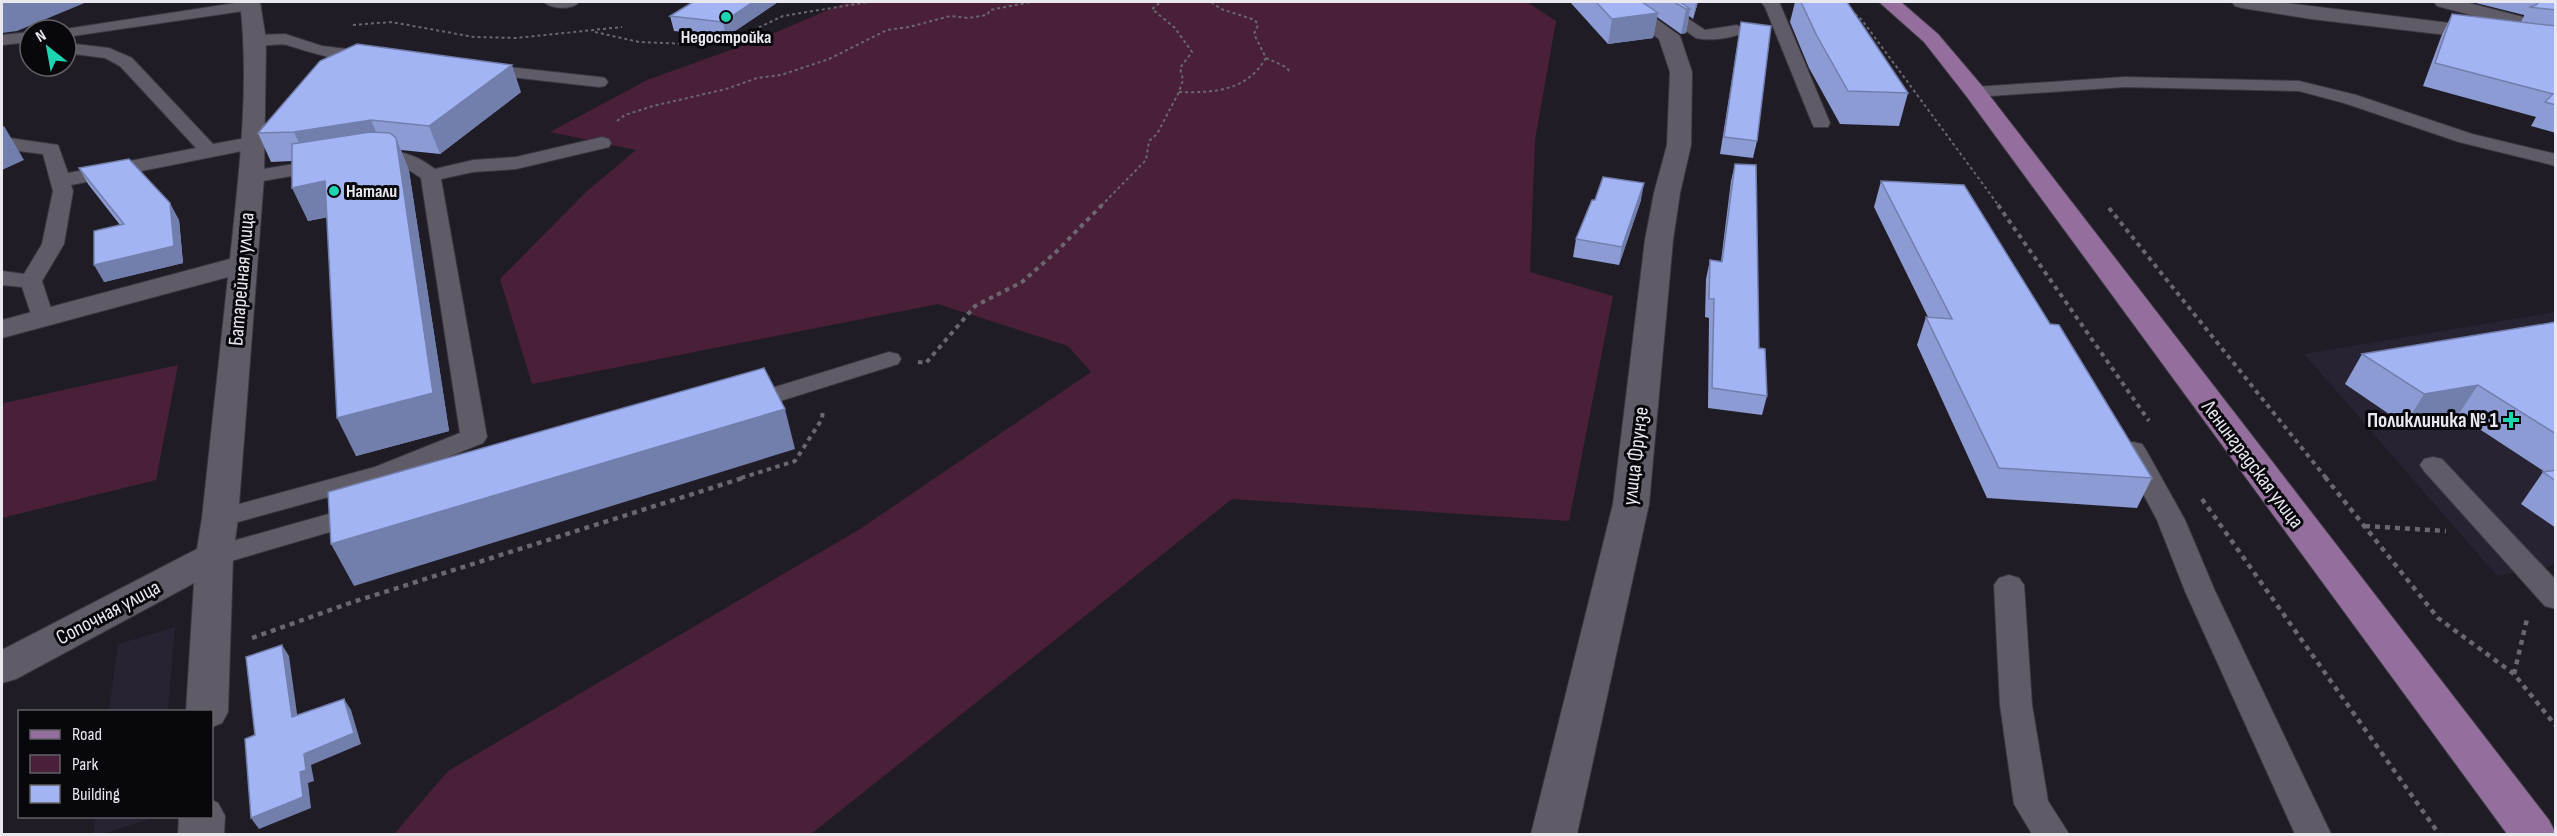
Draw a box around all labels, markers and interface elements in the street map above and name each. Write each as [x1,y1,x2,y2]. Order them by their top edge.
marker: Недостройка [719,10,733,24]
north arrow [18,18,78,78]
text: N [32,26,50,47]
place label: Недостройка [681,27,771,48]
place label: Натали [346,181,397,202]
marker: Натали [327,184,341,198]
street label: Батарейная улица [223,211,260,347]
street label: Ленинградская улица [2196,394,2309,533]
street label: улица Фрунзе [1617,405,1654,507]
place label: Поликлиника № 1 [2367,408,2498,433]
marker: Поликлиника № 1 [2502,411,2520,429]
street label: Сопочная улица [52,575,165,650]
legend [18,710,213,818]
text: Road [72,724,102,745]
text: Park [72,754,98,775]
text: Building [72,784,120,805]

